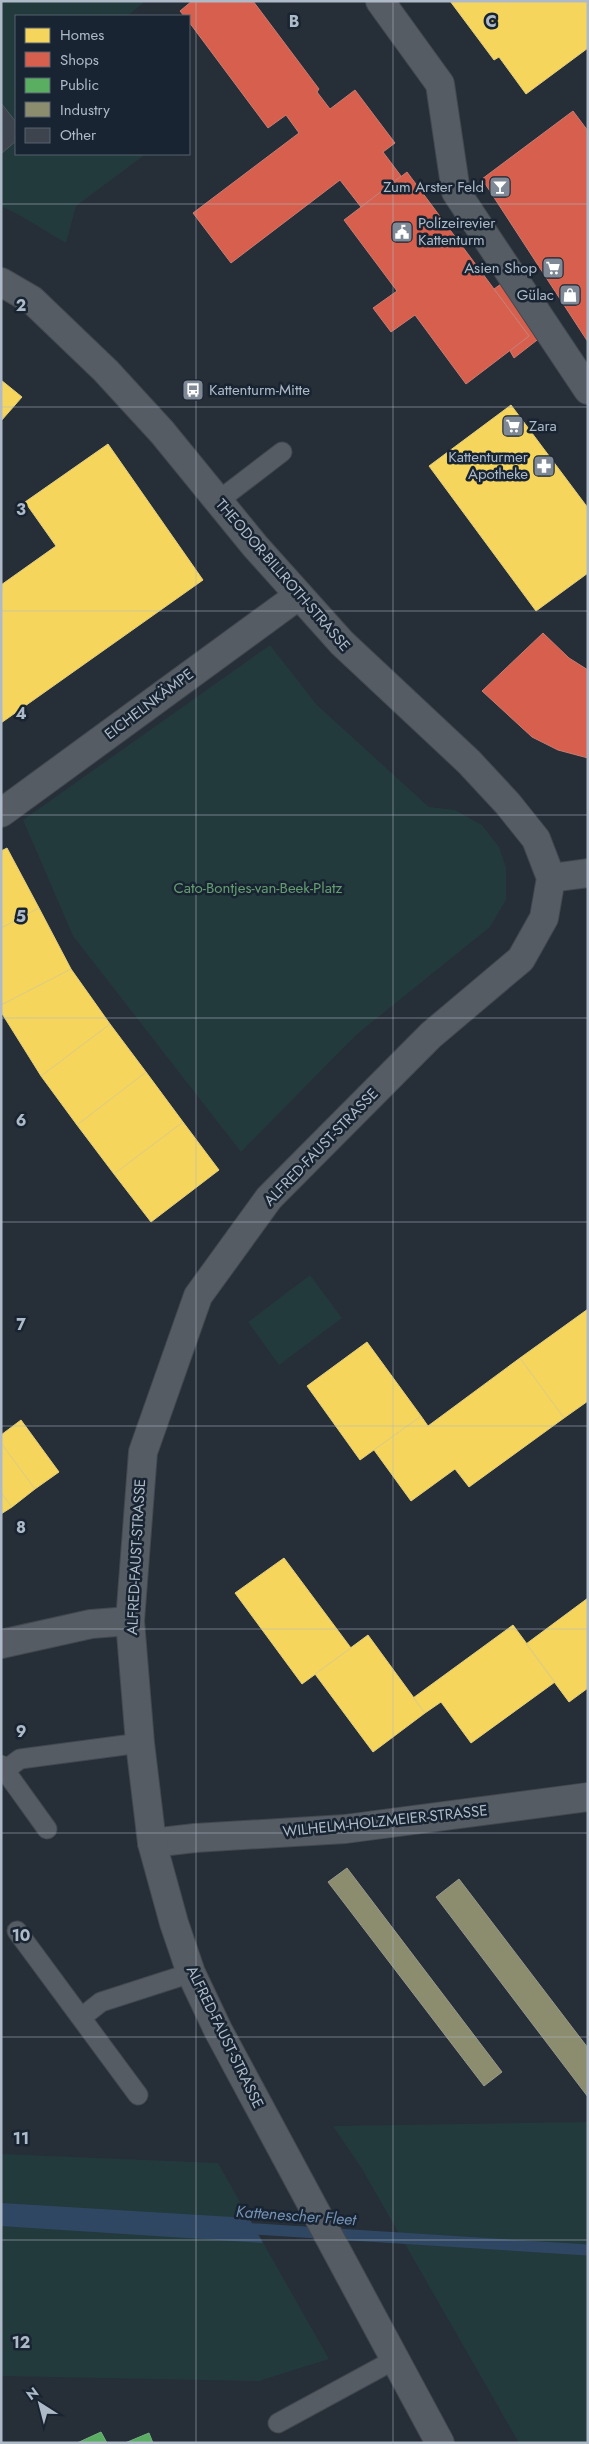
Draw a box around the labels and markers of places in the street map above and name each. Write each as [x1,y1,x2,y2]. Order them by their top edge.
bar icon: Zum Arster Feld [488,175,512,199]
place label: Zum Arster Feld [383,176,484,198]
place label: Polizeirevier Kattenturm [418,212,496,251]
public building icon: Polizeirevier Kattenturm [390,220,414,244]
supermarket icon: Asien Shop [541,256,565,280]
place label: Asien Shop [464,257,537,279]
shop icon: Gülac [558,283,582,307]
place label: Gülac [517,284,554,306]
bus stop icon: Kattenturm-Mitte [181,378,205,402]
place label: Kattenturm-Mitte [209,379,310,401]
supermarket icon: Zara [501,414,525,438]
place label: Zara [529,415,557,437]
place label: Kattenturmer Apotheke [448,446,529,485]
pharmacy icon: Kattenturmer Apotheke [532,454,556,478]

